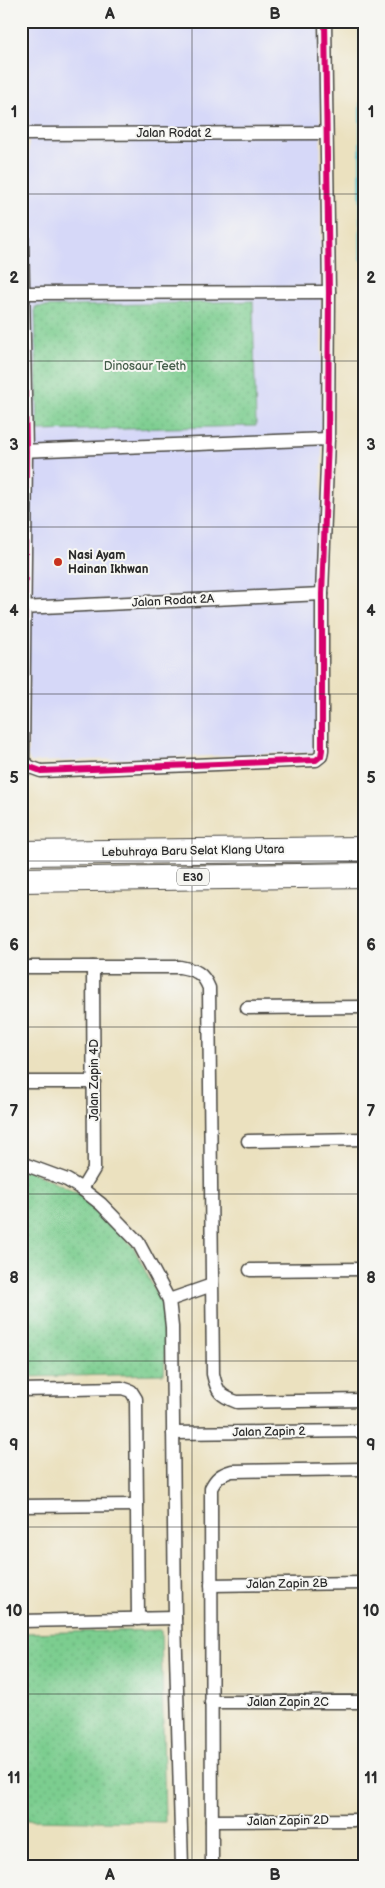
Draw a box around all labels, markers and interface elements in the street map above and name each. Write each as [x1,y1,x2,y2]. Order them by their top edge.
text: A [104,5,115,24]
text: B [269,5,281,24]
text: 1 [11,103,17,122]
text: 1 [368,103,374,122]
street label: Jalan Rodat 2 [136,126,212,141]
text: 2 [9,269,19,288]
text: 2 [366,269,376,288]
park label: Dinosaur Teeth [104,359,186,374]
text: 3 [9,436,19,455]
text: 3 [366,436,376,455]
place label: Nasi Ayam Hainan Ikhwan [68,548,149,577]
marker: Nasi Ayam Hainan Ikhwan [52,556,64,568]
street label: Jalan Rodat 2A [131,591,215,611]
text: 4 [9,602,19,621]
text: 4 [366,602,376,621]
text: 5 [9,769,19,788]
text: 5 [366,769,376,788]
street label: Lebuhraya Baru Selat Klang Utara [101,842,285,860]
road number: E30 [177,869,209,886]
text: 6 [9,936,19,955]
text: 6 [366,936,376,955]
street label: Jalan Zapin 4D [87,1039,102,1121]
text: 7 [10,1102,19,1121]
text: 7 [367,1102,376,1121]
text: 8 [9,1269,19,1288]
text: 8 [366,1269,376,1288]
street label: Jalan Zapin 2 [232,1424,306,1440]
text: 9 [9,1436,19,1455]
text: 9 [366,1436,376,1455]
street label: Jalan Zapin 2B [246,1576,328,1592]
text: 10 [6,1602,22,1621]
text: 10 [363,1602,379,1621]
street label: Jalan Zapin 2C [247,1695,329,1710]
text: 11 [7,1769,21,1788]
text: 11 [364,1769,378,1788]
street label: Jalan Zapin 2D [247,1813,329,1829]
text: A [104,1866,115,1885]
text: B [269,1866,281,1885]

